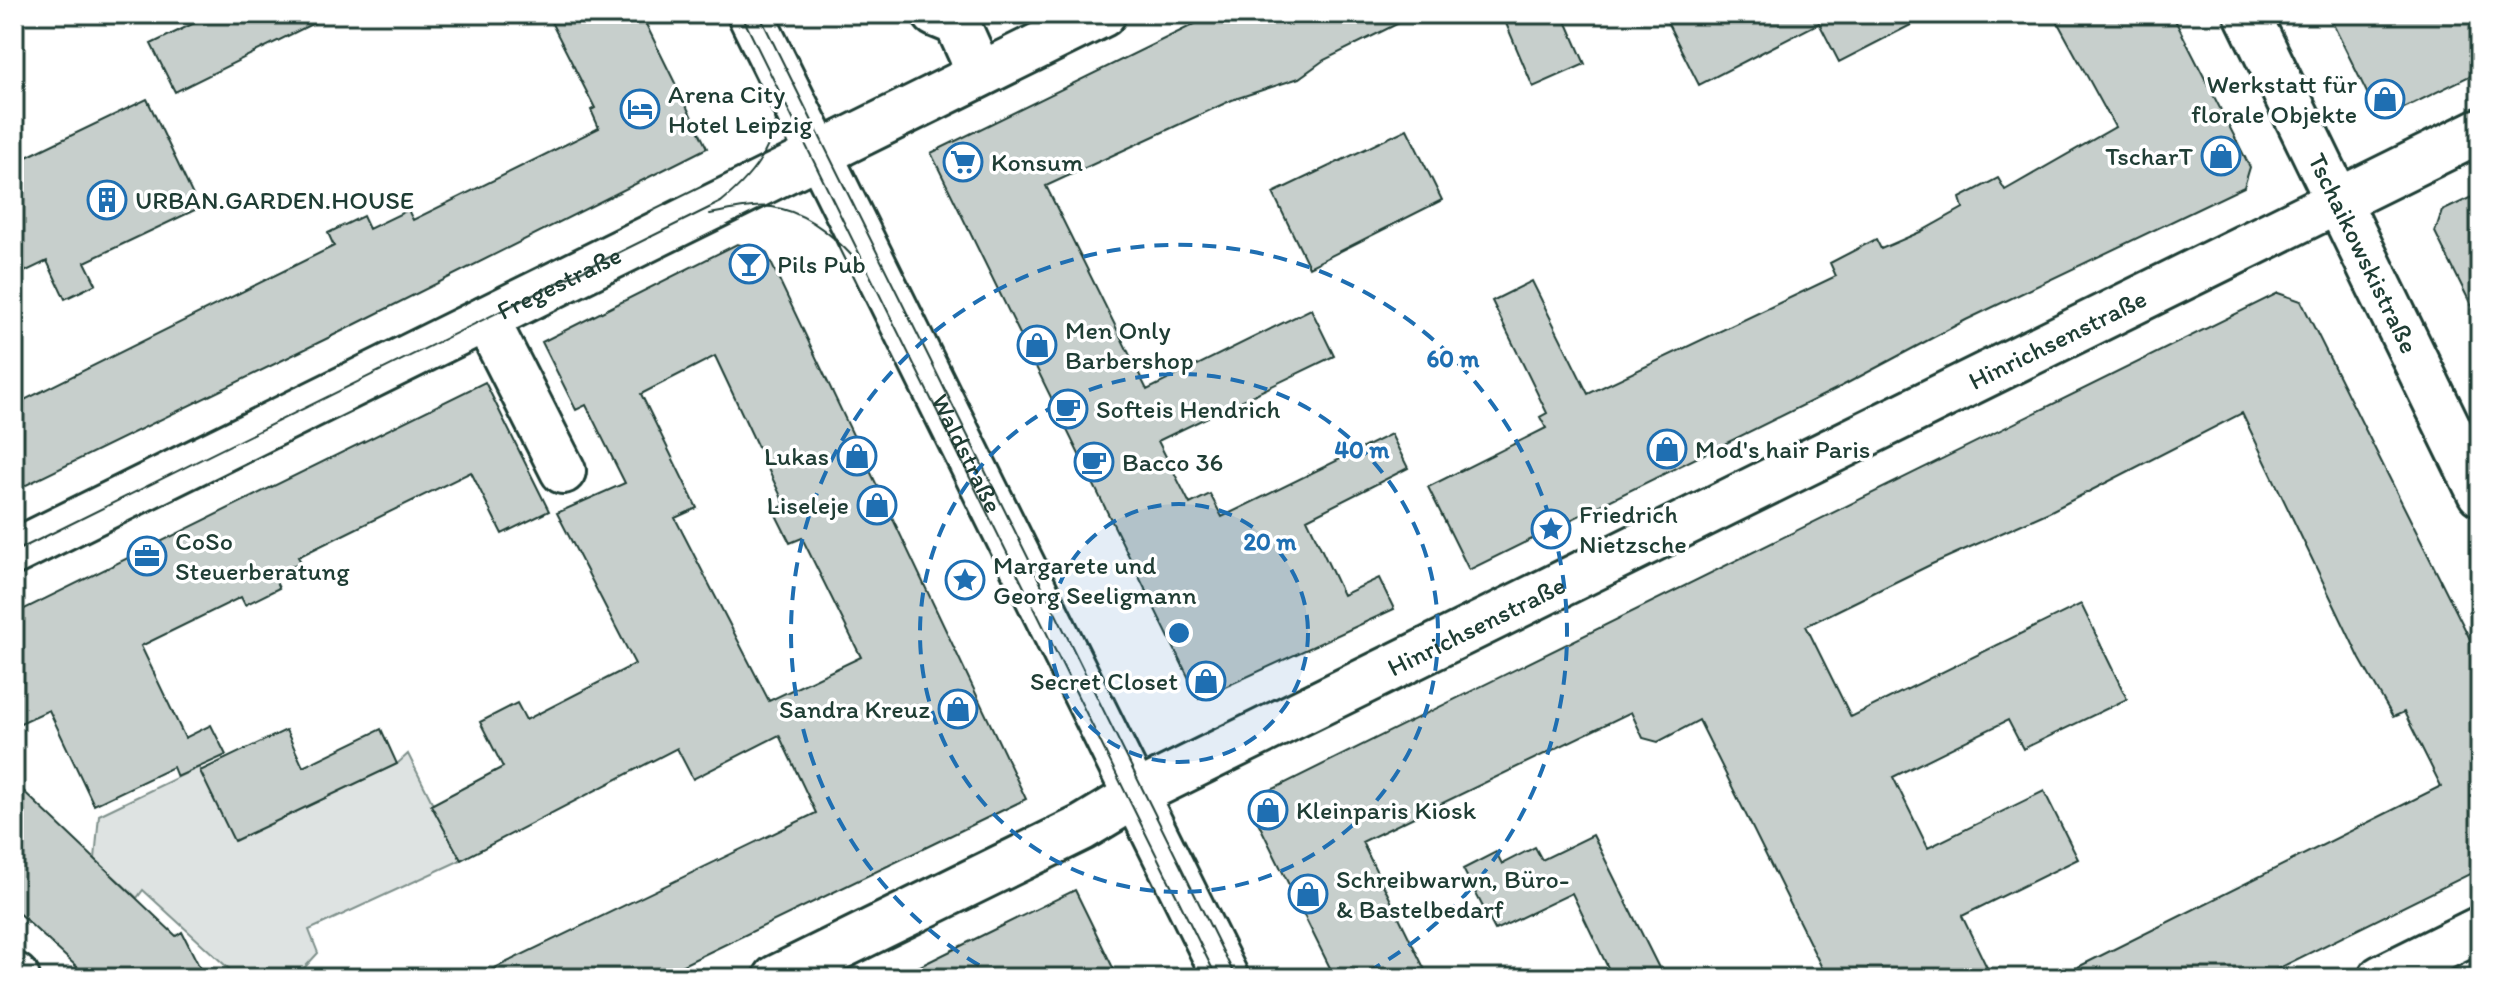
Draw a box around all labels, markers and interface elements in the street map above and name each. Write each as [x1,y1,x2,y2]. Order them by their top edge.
place label: Werkstatt für florale Objekte [2191,68,2358,130]
place label: Arena City Hotel Leipzig [668,78,813,140]
shop icon: Werkstatt für florale Objekte [2364,78,2406,120]
hotel icon: Arena City Hotel Leipzig [619,88,661,130]
shop icon: TscharT [2200,135,2242,177]
place label: TscharT [2105,140,2193,172]
supermarket icon: Konsum [942,141,984,183]
place label: Konsum [991,146,1083,178]
street label: Tschaikowskistraße [2301,148,2426,359]
building icon: URBAN.GARDEN.HOUSE [86,179,128,221]
place label: URBAN.GARDEN.HOUSE [135,184,414,216]
street label: Fregestraße [492,239,627,327]
bar icon: Pils Pub [728,243,770,285]
place label: Pils Pub [777,248,866,280]
street label: Hinrichsenstraße [1963,282,2152,397]
place label: Men Only Barbershop [1065,314,1194,376]
shop icon: Men Only Barbershop [1016,324,1058,366]
text: 60 m [1426,344,1480,373]
cafe icon: Softeis Hendrich [1047,388,1089,430]
street label: Waldstraße [924,389,1010,518]
place label: Softeis Hendrich [1096,393,1281,425]
shop icon: Mod's hair Paris [1646,428,1688,470]
place label: Mod's hair Paris [1695,433,1871,465]
shop icon: Lukas [836,435,878,477]
text: 40 m [1335,435,1390,464]
place label: Lukas [764,440,829,472]
cafe icon: Bacco 36 [1073,441,1115,483]
place label: Bacco 36 [1122,446,1223,478]
shop icon: Liseleje [856,484,898,526]
place label: Liseleje [767,489,849,521]
place label: Friedrich Nietzsche [1579,498,1687,560]
place icon: Friedrich Nietzsche [1530,508,1572,550]
place label: CoSo Steuerberatung [175,525,350,587]
text: 20 m [1244,527,1297,556]
office icon: CoSo Steuerberatung [126,535,168,577]
place label: Margarete und Georg Seeligmann [993,549,1197,611]
place icon: Margarete und Georg Seeligmann [944,559,986,601]
street label: Hinrichsenstraße [1382,569,1571,683]
centre of rings [1165,619,1193,647]
shop icon: Secret Closet [1185,660,1227,702]
place label: Secret Closet [1030,665,1178,697]
shop icon: Sandra Kreuz [937,688,979,730]
place label: Sandra Kreuz [779,693,930,725]
shop icon: Kleinparis Kiosk [1247,789,1289,831]
place label: Kleinparis Kiosk [1296,794,1477,826]
place label: Schreibwarwn, Büro- & Bastelbedarf [1336,863,1569,925]
shop icon: Schreibwarwn, Büro- & Bastelbedarf [1287,873,1329,915]

